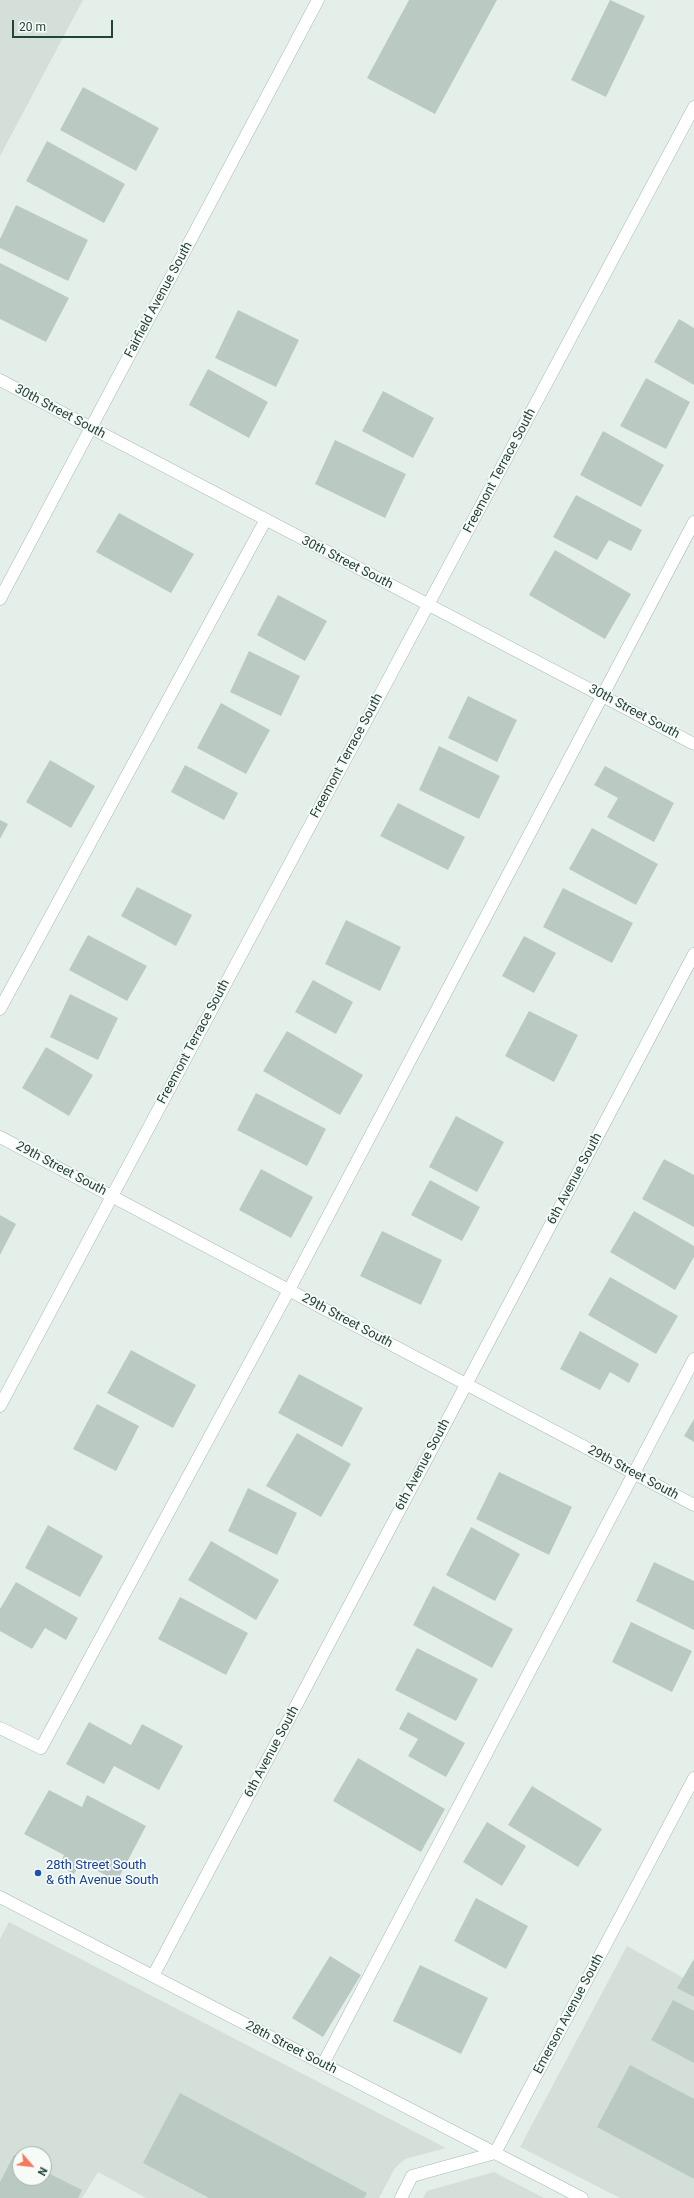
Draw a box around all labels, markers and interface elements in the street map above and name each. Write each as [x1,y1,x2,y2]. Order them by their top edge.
scale bar [14,12,115,38]
text: 20 m [19,20,46,34]
street label: Fairfield Avenue South [122,239,196,361]
street label: 30th Street South [12,382,108,442]
street label: Freemont Terrace South [461,406,539,536]
street label: 30th Street South [299,533,395,593]
street label: 30th Street South [586,682,682,742]
street label: Freemont Terrace South [308,691,386,821]
street label: Freemont Terrace South [155,977,233,1107]
street label: 6th Avenue South [544,1131,606,1227]
street label: 29th Street South [13,1139,109,1199]
street label: 29th Street South [299,1291,395,1351]
street label: 6th Avenue South [392,1417,454,1513]
street label: 29th Street South [585,1443,681,1503]
street label: 6th Avenue South [241,1704,303,1800]
place label: 28th Street South & 6th Avenue South [46,1858,159,1889]
marker: 28th Street South & 6th Avenue South [33,1868,43,1878]
street label: Emerson Avenue South [531,1951,607,2077]
street label: 28th Street South [243,2018,339,2078]
north arrow [12,2146,52,2186]
text: N [35,2165,50,2178]

